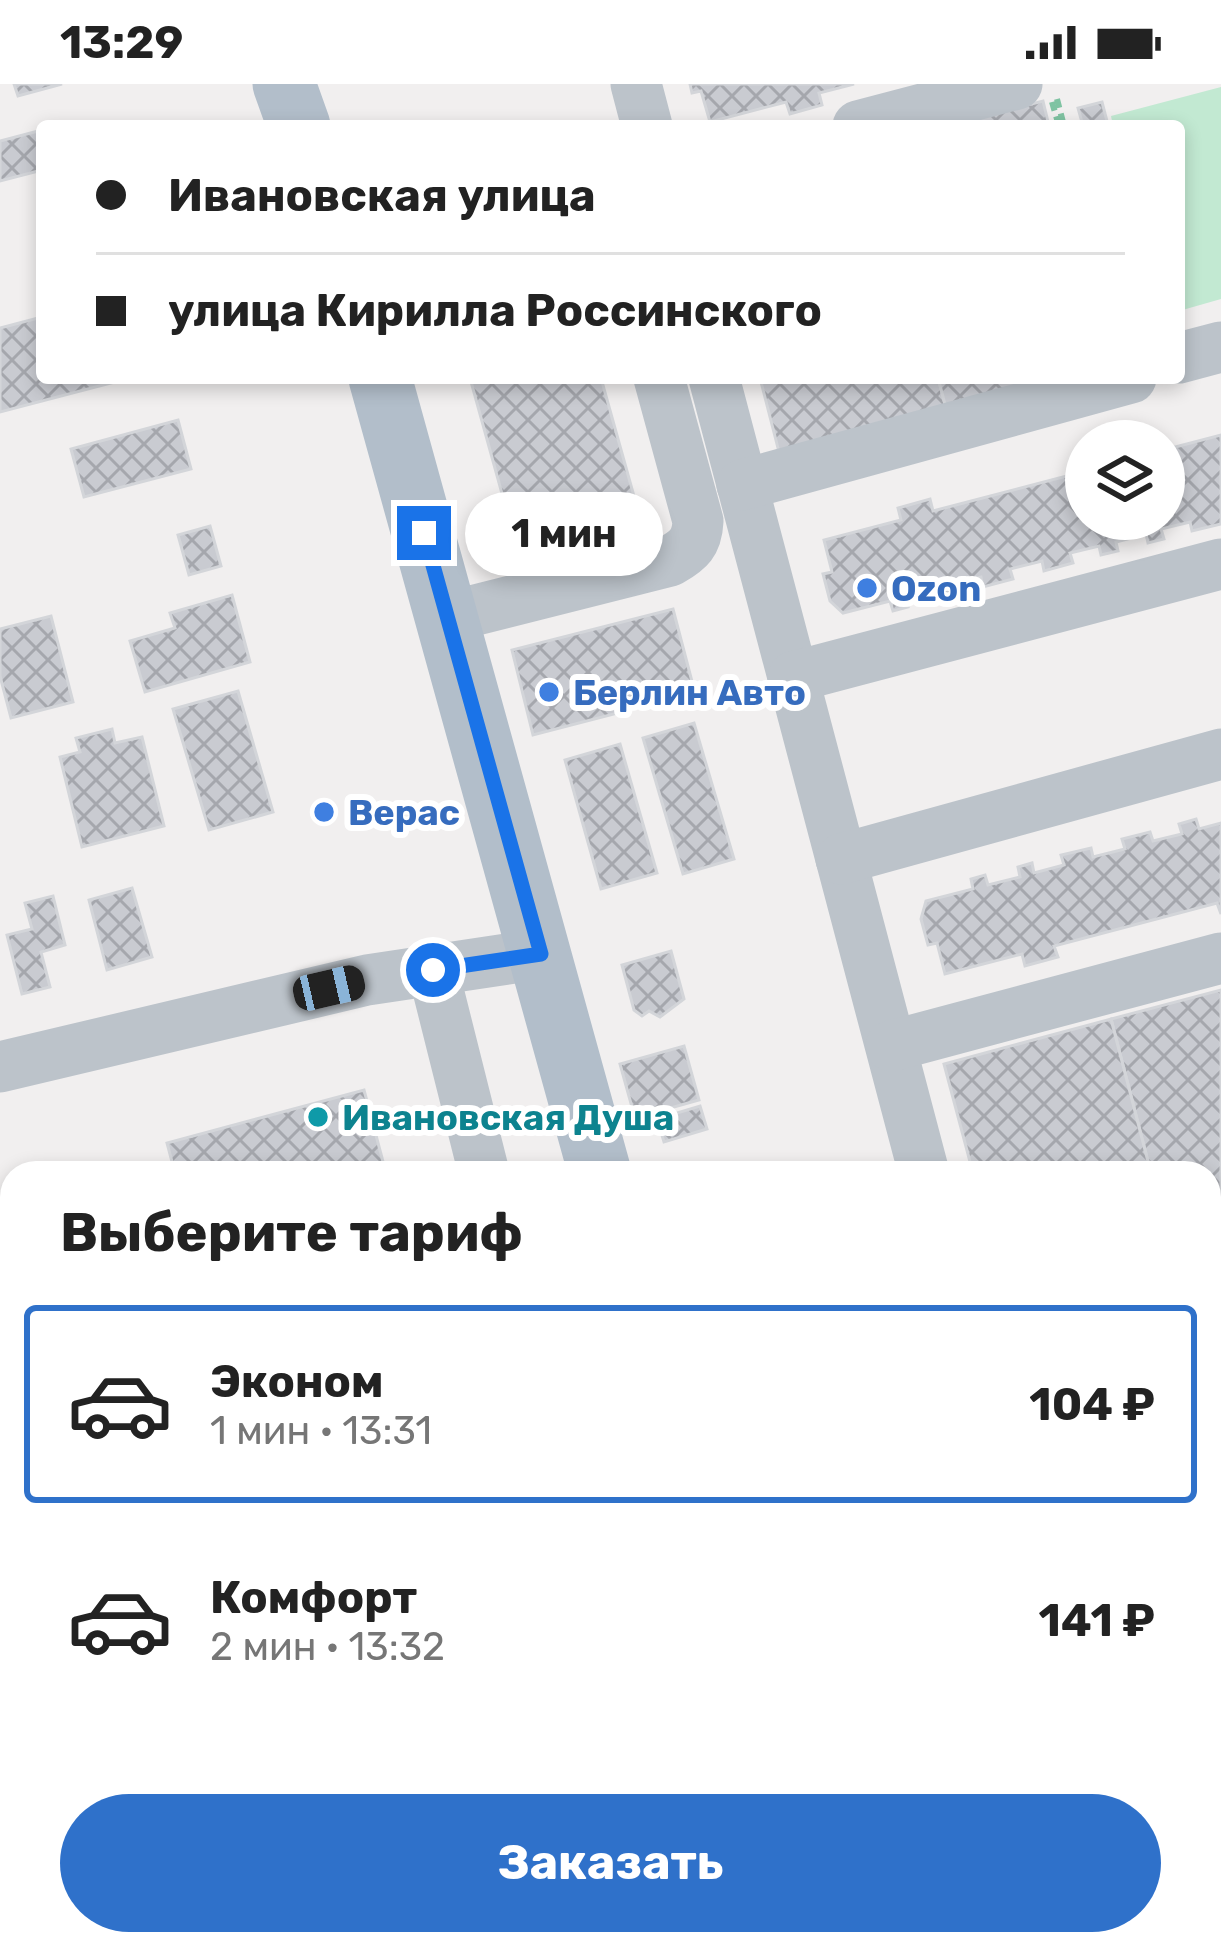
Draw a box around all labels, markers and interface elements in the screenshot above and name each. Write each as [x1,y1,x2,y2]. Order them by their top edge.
text: 13:29 [60,16,183,69]
text: Ивановская улица [168,169,596,222]
text: улица Кирилла Россинского [168,284,822,337]
map controls [1065,420,1185,540]
button: layers [1065,420,1185,540]
callout: 1 мин [466,491,664,575]
route end [397,506,451,560]
text: 1 мин [511,511,617,557]
place label: Ozon [891,567,982,610]
marker: Ozon [854,575,880,601]
place label: Берлин Авто [573,671,806,714]
marker: Берлин Авто [536,679,562,705]
place label: Верас [348,791,460,834]
marker: Верас [311,799,337,825]
route start [406,943,460,997]
car [290,962,368,1014]
place label: Ивановская Душа [342,1096,674,1139]
marker: Ивановская Душа [305,1104,331,1130]
text: Выберите тариф [60,1201,523,1265]
icon: car [66,1350,174,1458]
text: Эконом [210,1355,384,1408]
text: 104 ₽ [1029,1378,1155,1431]
text: 1 мин · 13:31 [210,1408,432,1454]
icon: car [66,1566,174,1674]
text: Комфорт [210,1571,417,1624]
text: 141 ₽ [1039,1594,1155,1647]
text: 2 мин · 13:32 [210,1624,445,1670]
button: Заказать [60,1794,1161,1932]

